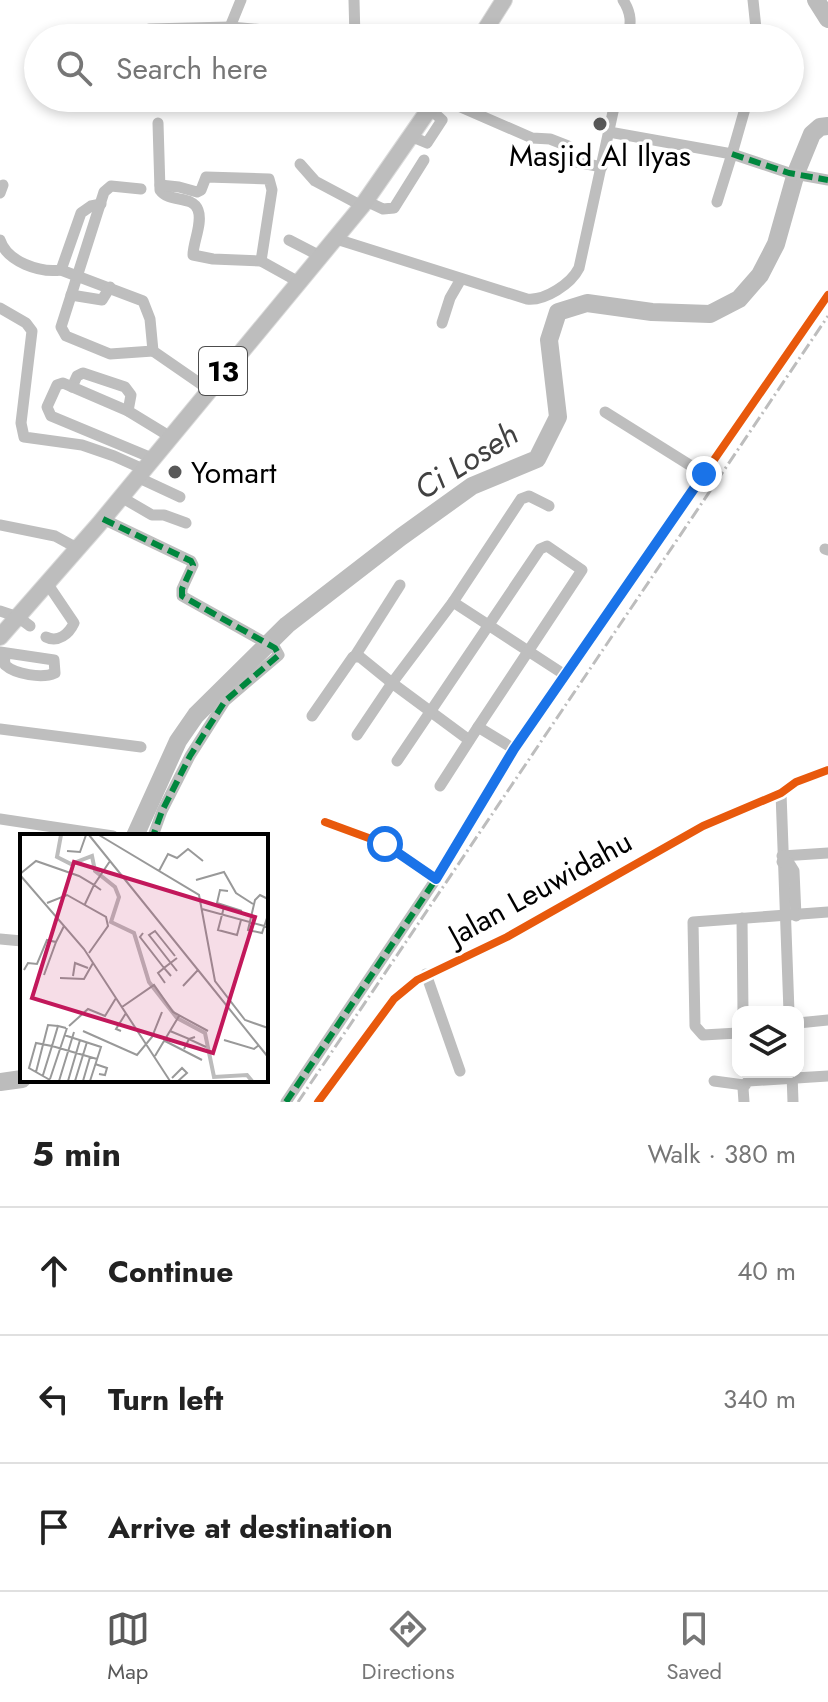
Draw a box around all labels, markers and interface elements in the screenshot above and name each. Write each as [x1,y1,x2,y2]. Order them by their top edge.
search box [24,24,804,112]
icon: search [52,46,96,90]
text: Search here [116,47,268,90]
marker: Masjid Al Ilyas [591,115,609,133]
place label: Masjid Al Ilyas [509,134,691,177]
road number: 13 [199,347,247,395]
water label: Ci Loseh [405,411,527,511]
place label: Yomart [191,451,277,494]
route end [686,456,722,492]
marker: Yomart [166,463,184,481]
street label: Jalan Leuwidahu [437,820,639,958]
route start [367,826,403,862]
inset map [20,834,268,1082]
map controls [732,1006,804,1078]
button: layers [732,1006,804,1078]
text: 5 min [32,1130,121,1179]
text: Walk · 380 m [647,1135,796,1173]
icon: ahead [32,1249,76,1293]
text: Continue [108,1250,234,1293]
text: 40 m [737,1252,796,1290]
icon: left [32,1377,76,1421]
text: Turn left [108,1378,223,1421]
text: 340 m [723,1380,796,1418]
icon: arrive [32,1505,76,1549]
text: Arrive at destination [108,1506,393,1549]
tab: Map [106,1607,150,1687]
tab: Directions [362,1607,455,1687]
tab: Saved [666,1607,722,1687]

